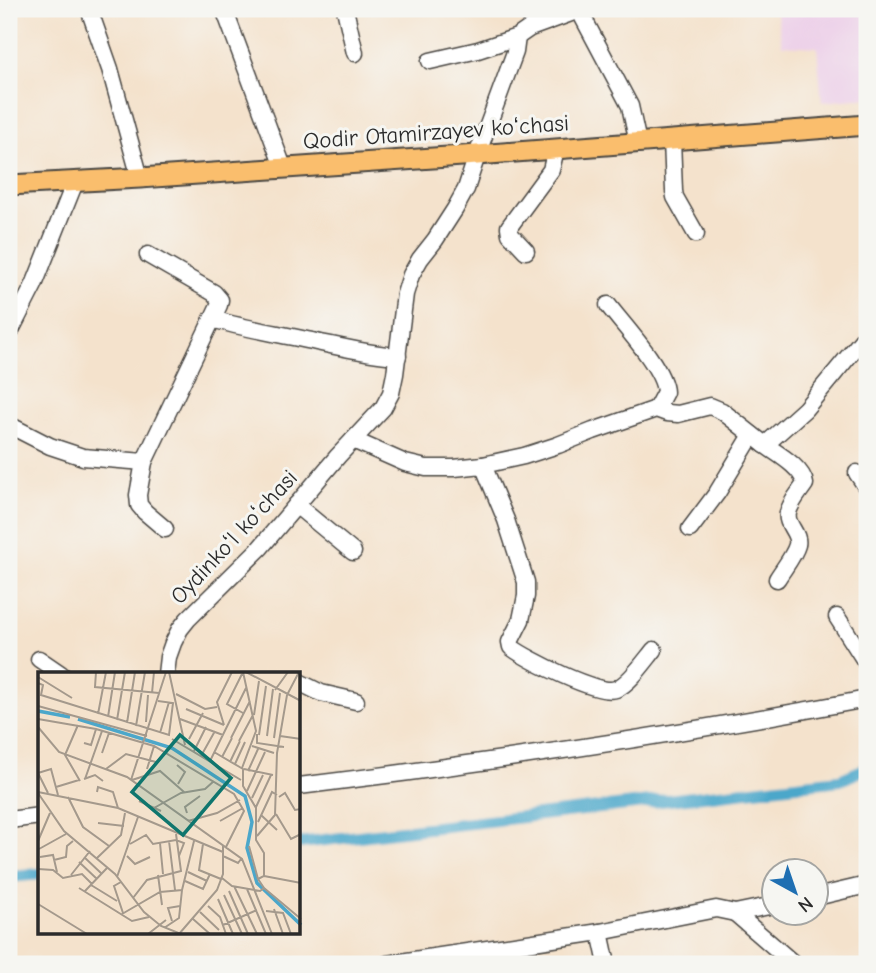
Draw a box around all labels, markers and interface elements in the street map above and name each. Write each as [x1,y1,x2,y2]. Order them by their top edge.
street label: Qodir Otamirzayev koʻchasi [302,109,570,155]
street label: Oydinkoʻl koʻchasi [165,464,303,610]
inset map [38,672,301,934]
north arrow [760,858,830,928]
text: N [793,892,817,917]

